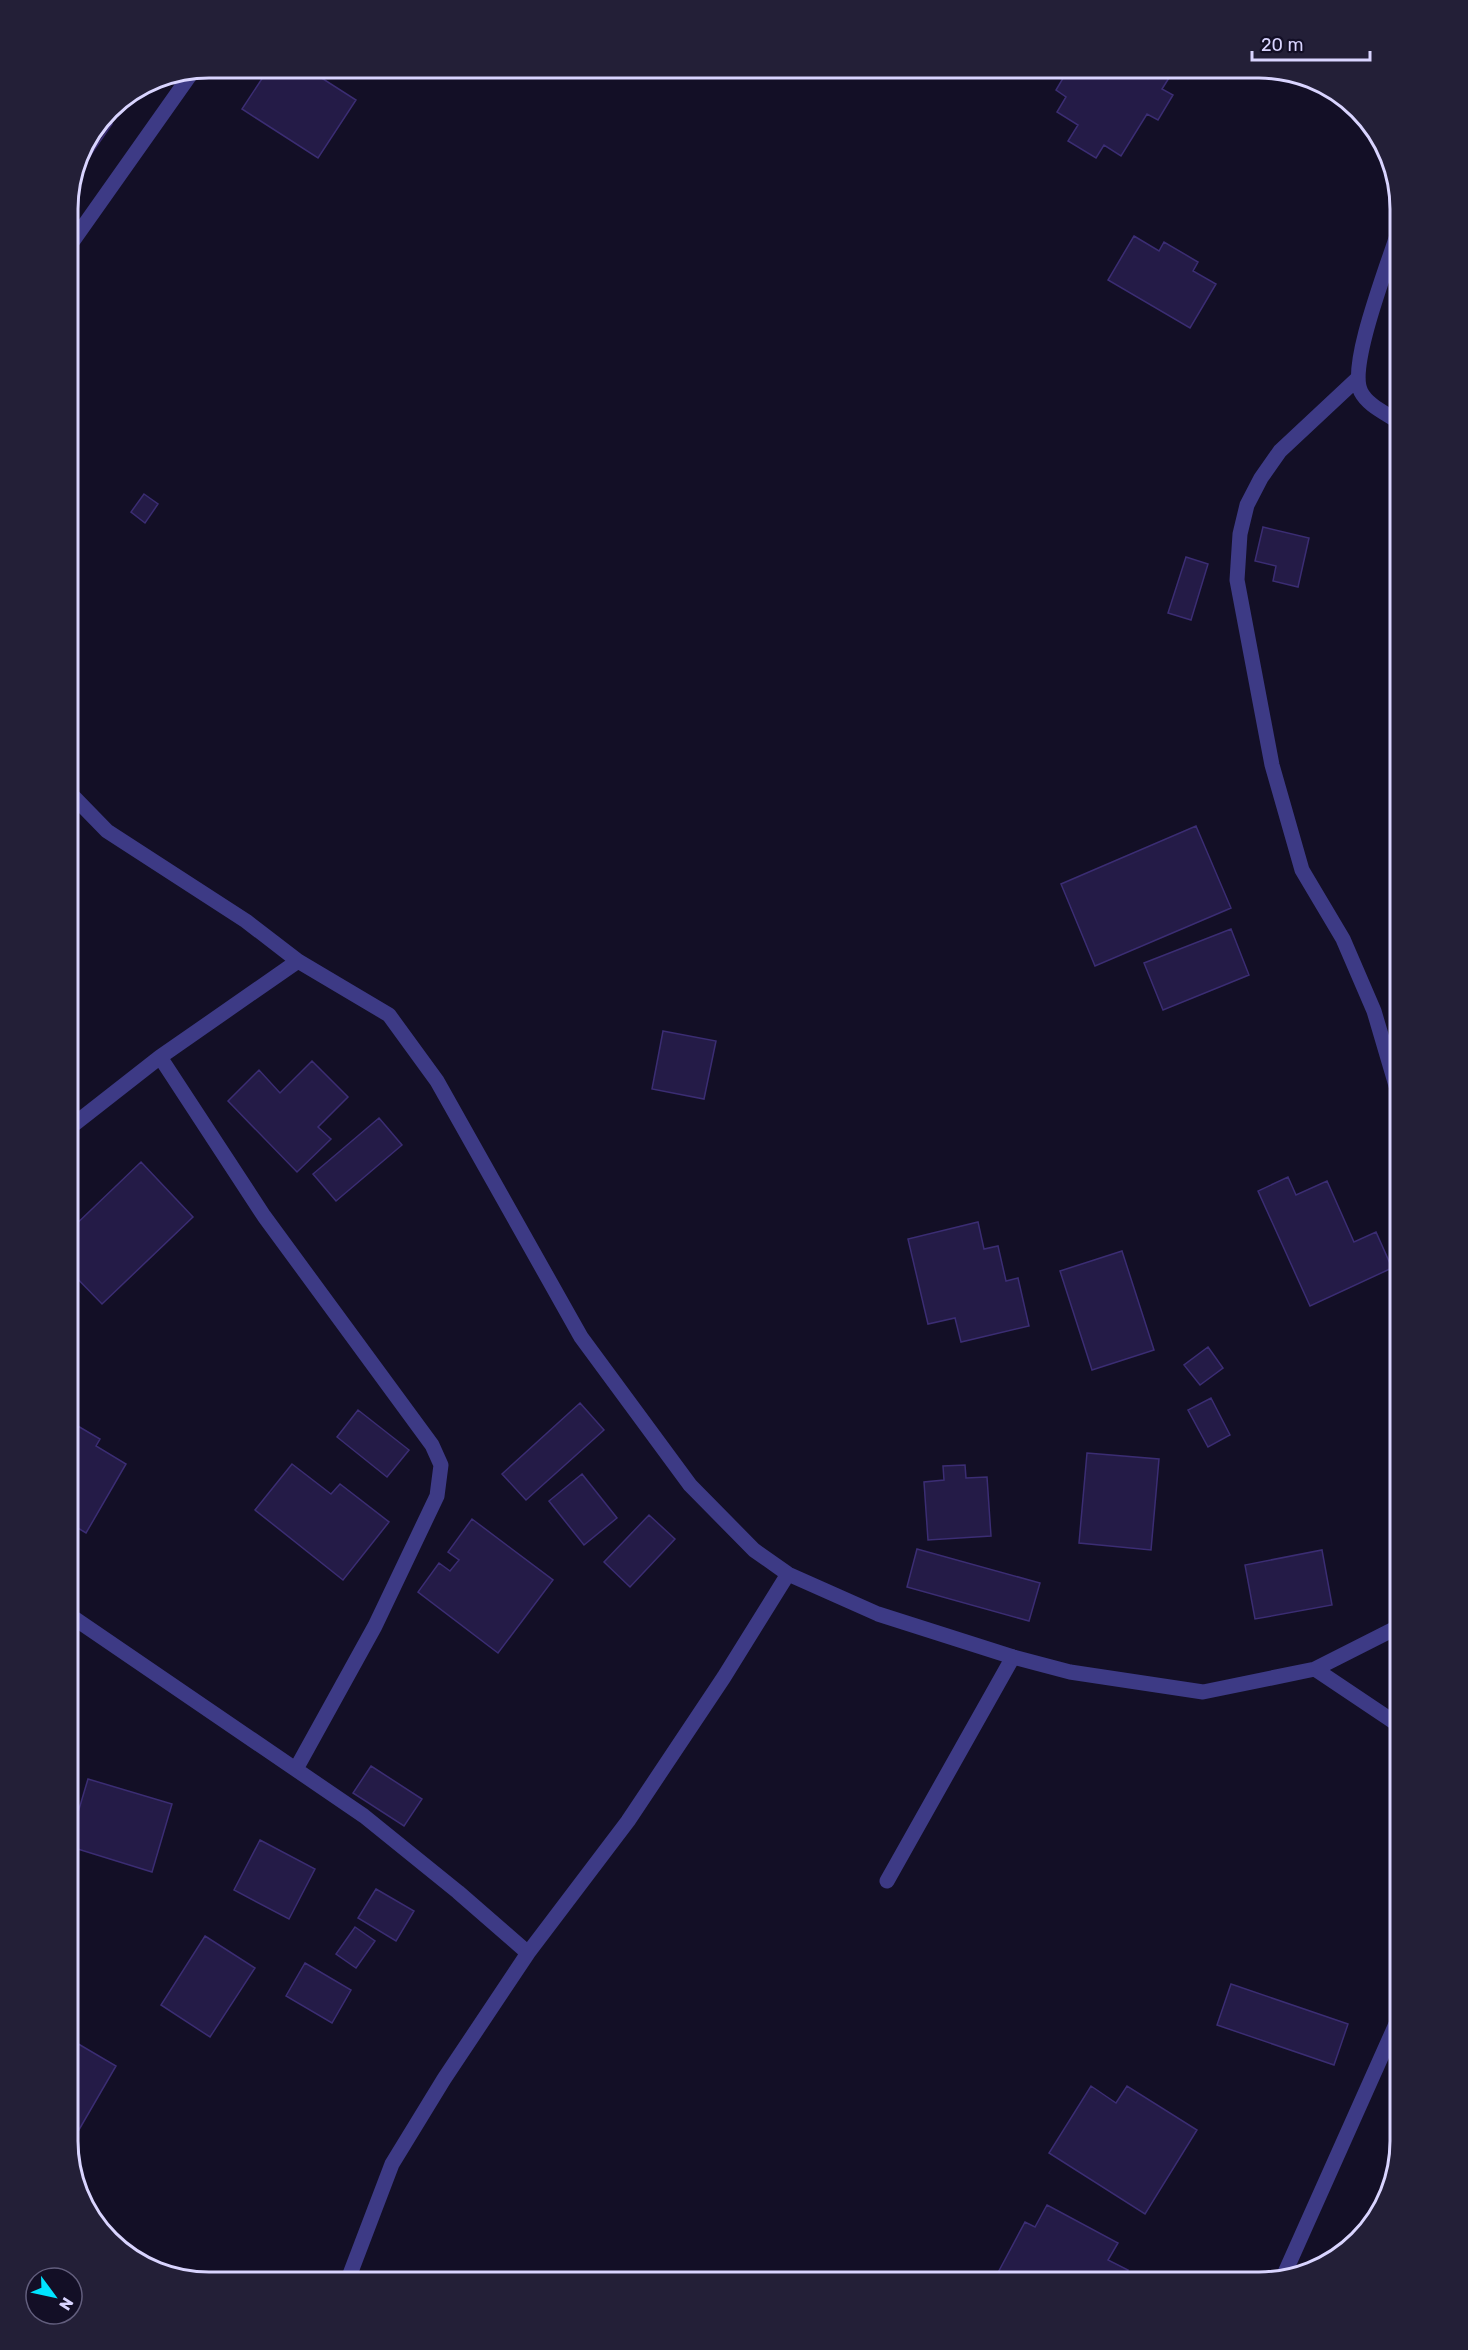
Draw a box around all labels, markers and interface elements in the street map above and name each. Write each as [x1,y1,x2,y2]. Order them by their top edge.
scale bar [1252,24,1370,62]
text: 20 m [1261,34,1303,56]
north arrow [24,2266,84,2326]
text: N [55,2294,77,2314]

